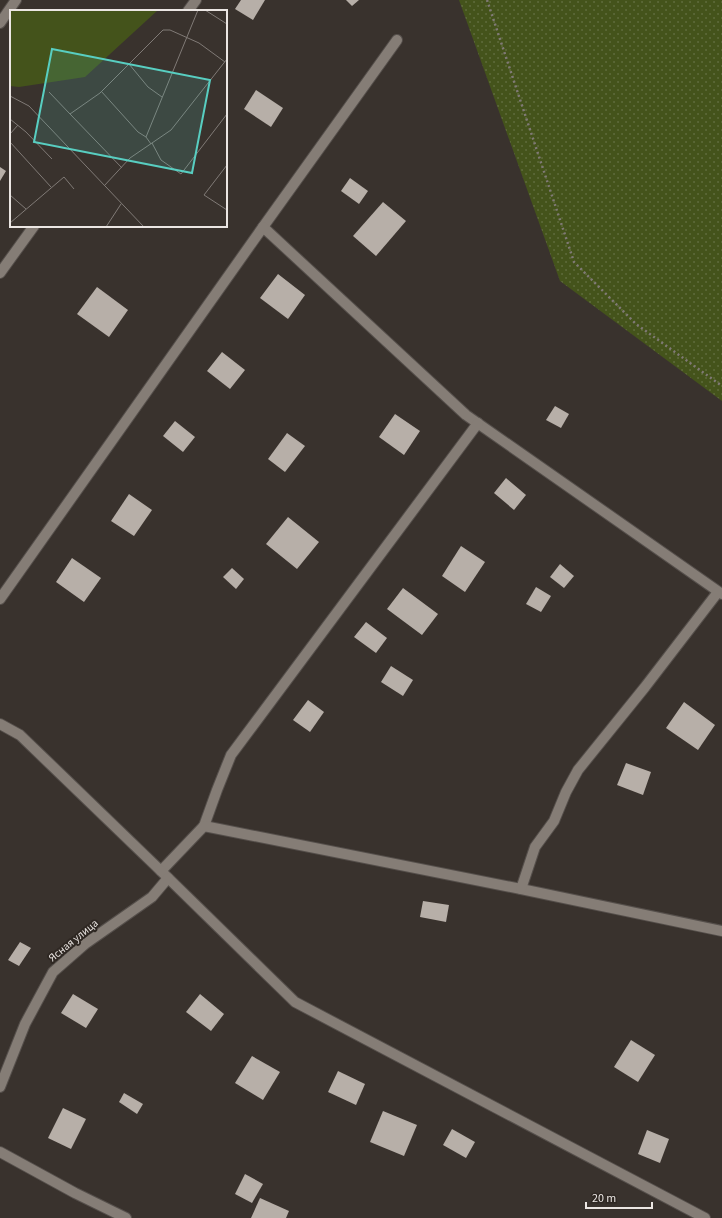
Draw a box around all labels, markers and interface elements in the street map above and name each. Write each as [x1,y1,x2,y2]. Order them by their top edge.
inset map [10,10,227,227]
street label: Ясная улица [45,916,101,965]
scale bar [586,1184,652,1210]
text: 20 m [592,1190,616,1207]

